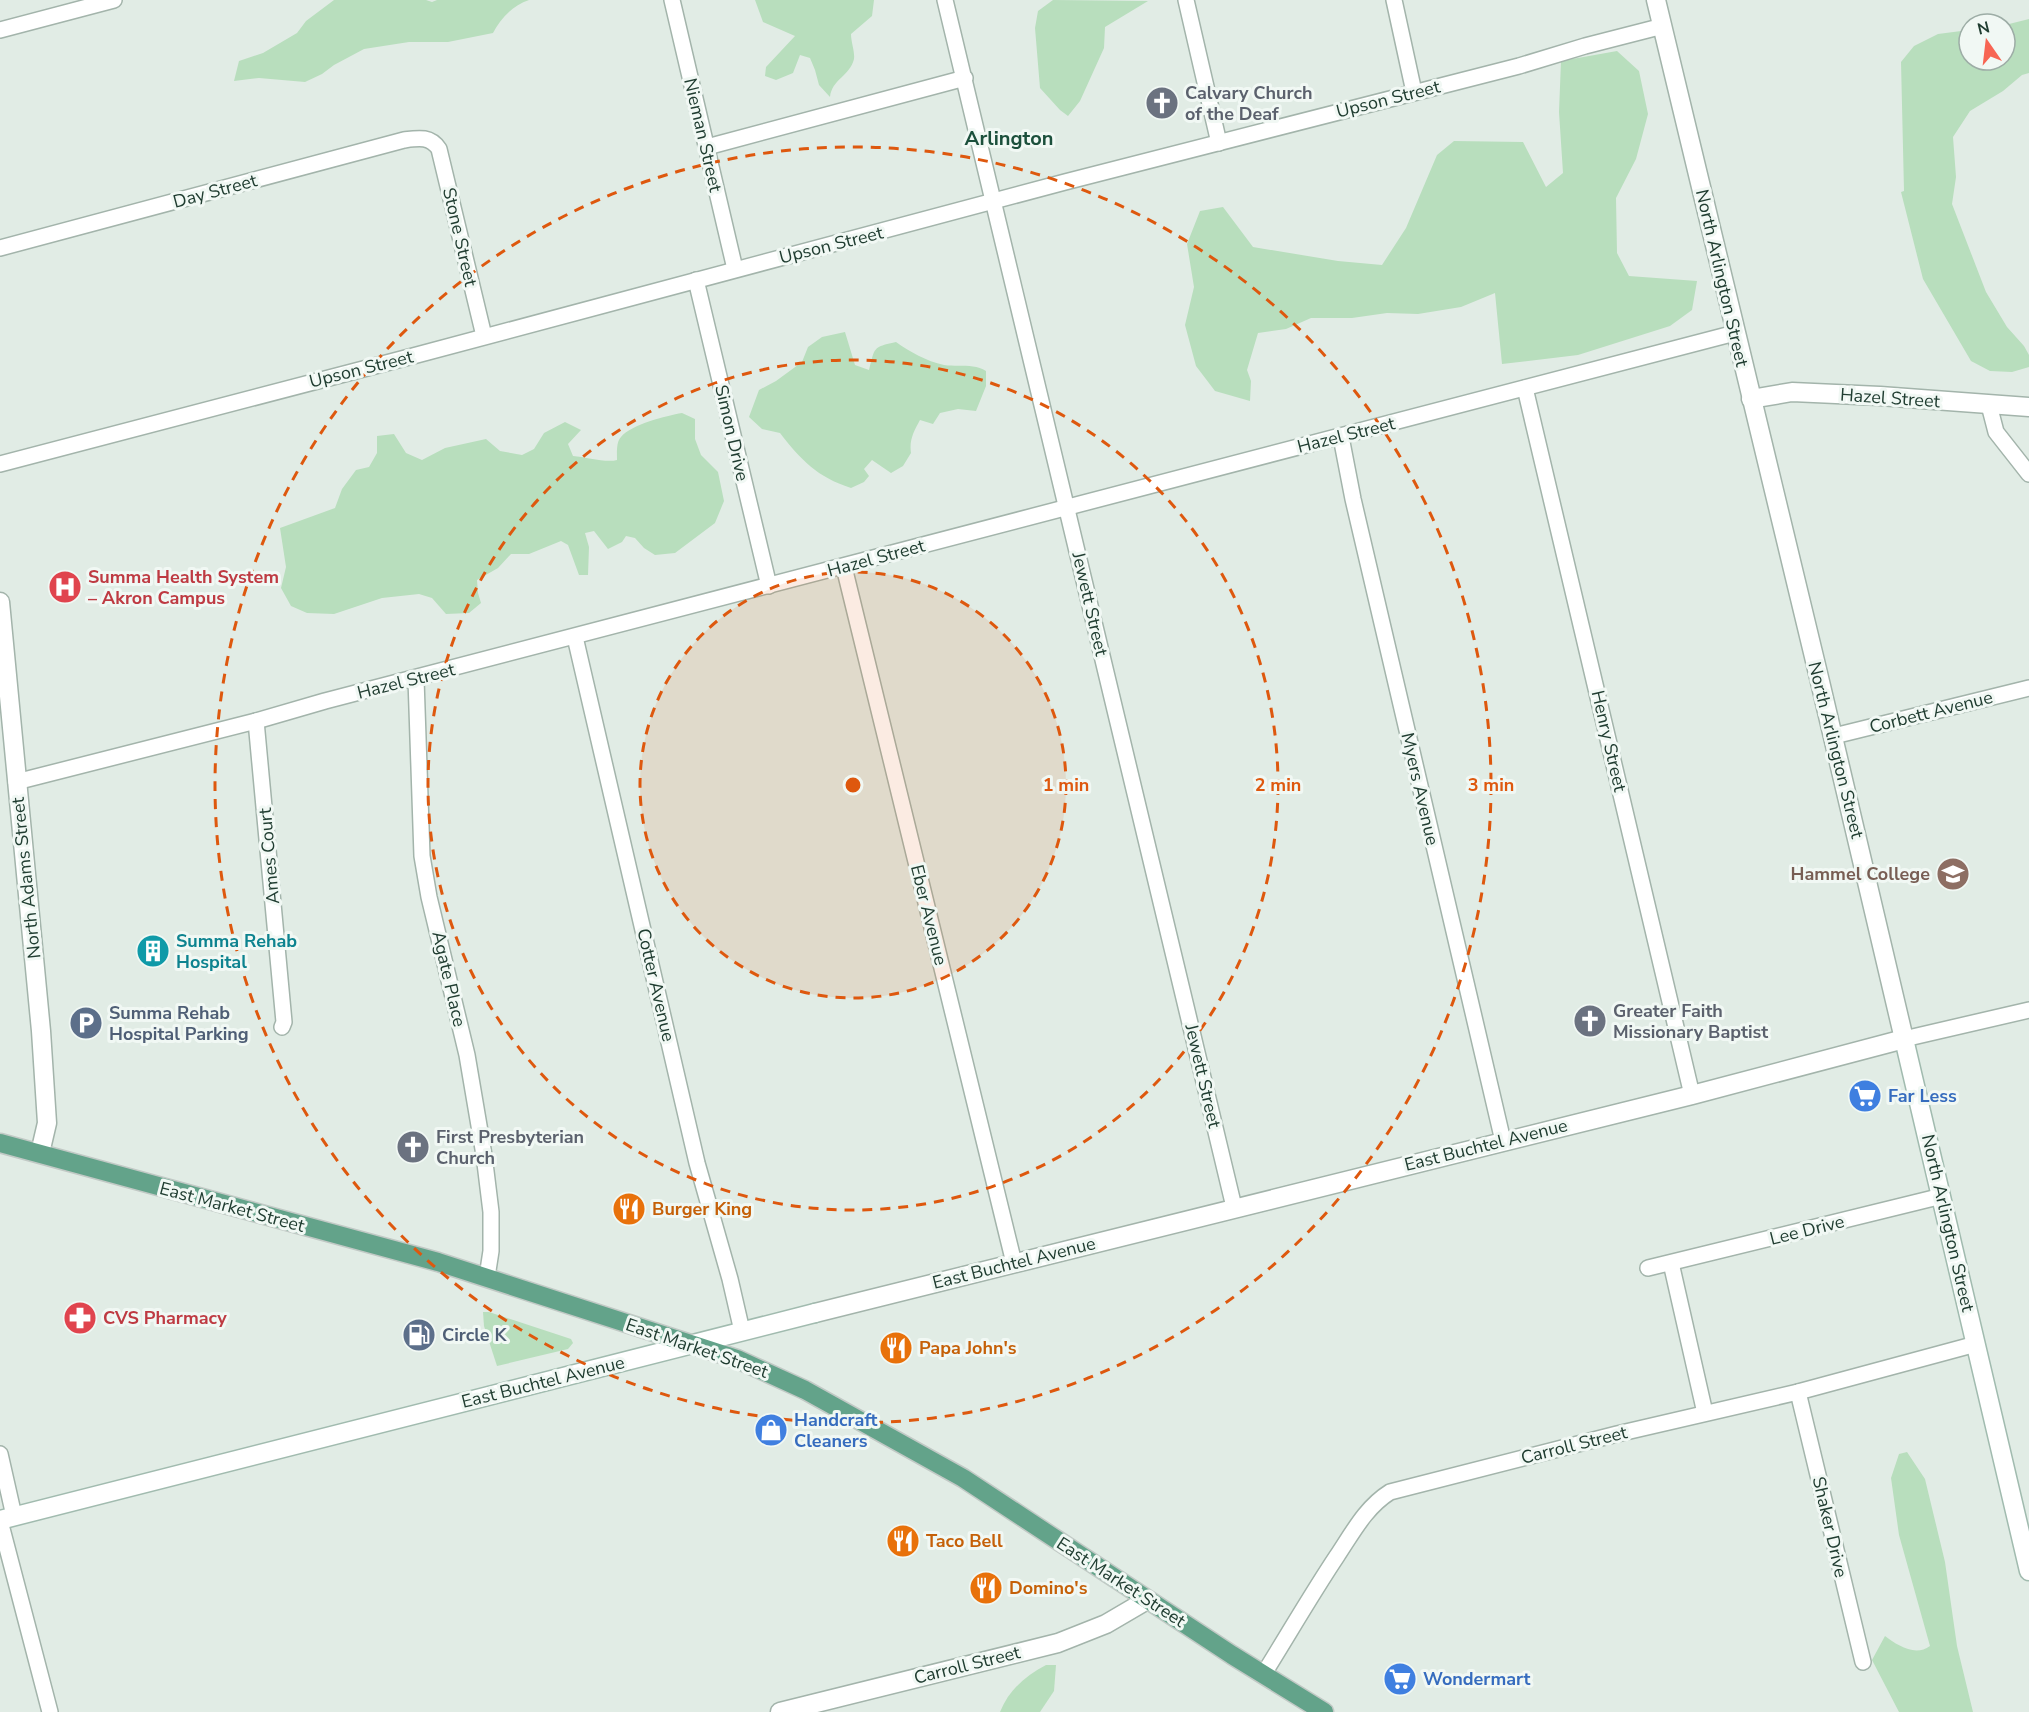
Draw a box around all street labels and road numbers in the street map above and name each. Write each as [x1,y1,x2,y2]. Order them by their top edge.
street label: Upson Street [1334,74,1443,123]
street label: Nieman Street [678,76,728,195]
street label: Day Street [170,168,260,214]
street label: Stone Street [437,185,483,289]
street label: North Arlington Street [1690,187,1754,370]
street label: Upson Street [777,220,886,269]
street label: Upson Street [307,344,416,393]
street label: Simon Drive [709,382,755,484]
street label: Hazel Street [1839,383,1941,414]
street label: Hazel Street [1295,411,1398,459]
street label: Hazel Street [825,533,928,583]
street label: Jewett Street [1066,549,1114,659]
street label: Hazel Street [355,657,458,705]
street label: North Arlington Street [1802,659,1870,842]
street label: Corbett Avenue [1867,685,1995,739]
street label: Henry Street [1586,688,1632,795]
street label: Myers Avenue [1395,730,1445,848]
street label: North Adams Street [6,795,46,960]
street label: Ames Court [253,806,285,905]
street label: Eber Avenue [905,862,953,968]
street label: Cotter Avenue [631,926,681,1044]
street label: Agate Place [426,929,472,1029]
street label: Jewett Street [1179,1021,1227,1131]
street label: East Buchtel Avenue [1402,1113,1570,1177]
street label: North Arlington Street [1916,1132,1980,1315]
street label: East Market Street [157,1176,308,1238]
street label: Lee Drive [1767,1209,1847,1251]
street label: East Buchtel Avenue [930,1231,1098,1295]
street label: East Market Street [623,1312,772,1384]
street label: East Buchtel Avenue [459,1350,627,1414]
street label: Carroll Street [1518,1420,1630,1470]
street label: Shaker Drive [1807,1474,1853,1580]
street label: East Market Street [1052,1531,1191,1633]
street label: Carroll Street [911,1640,1023,1690]

